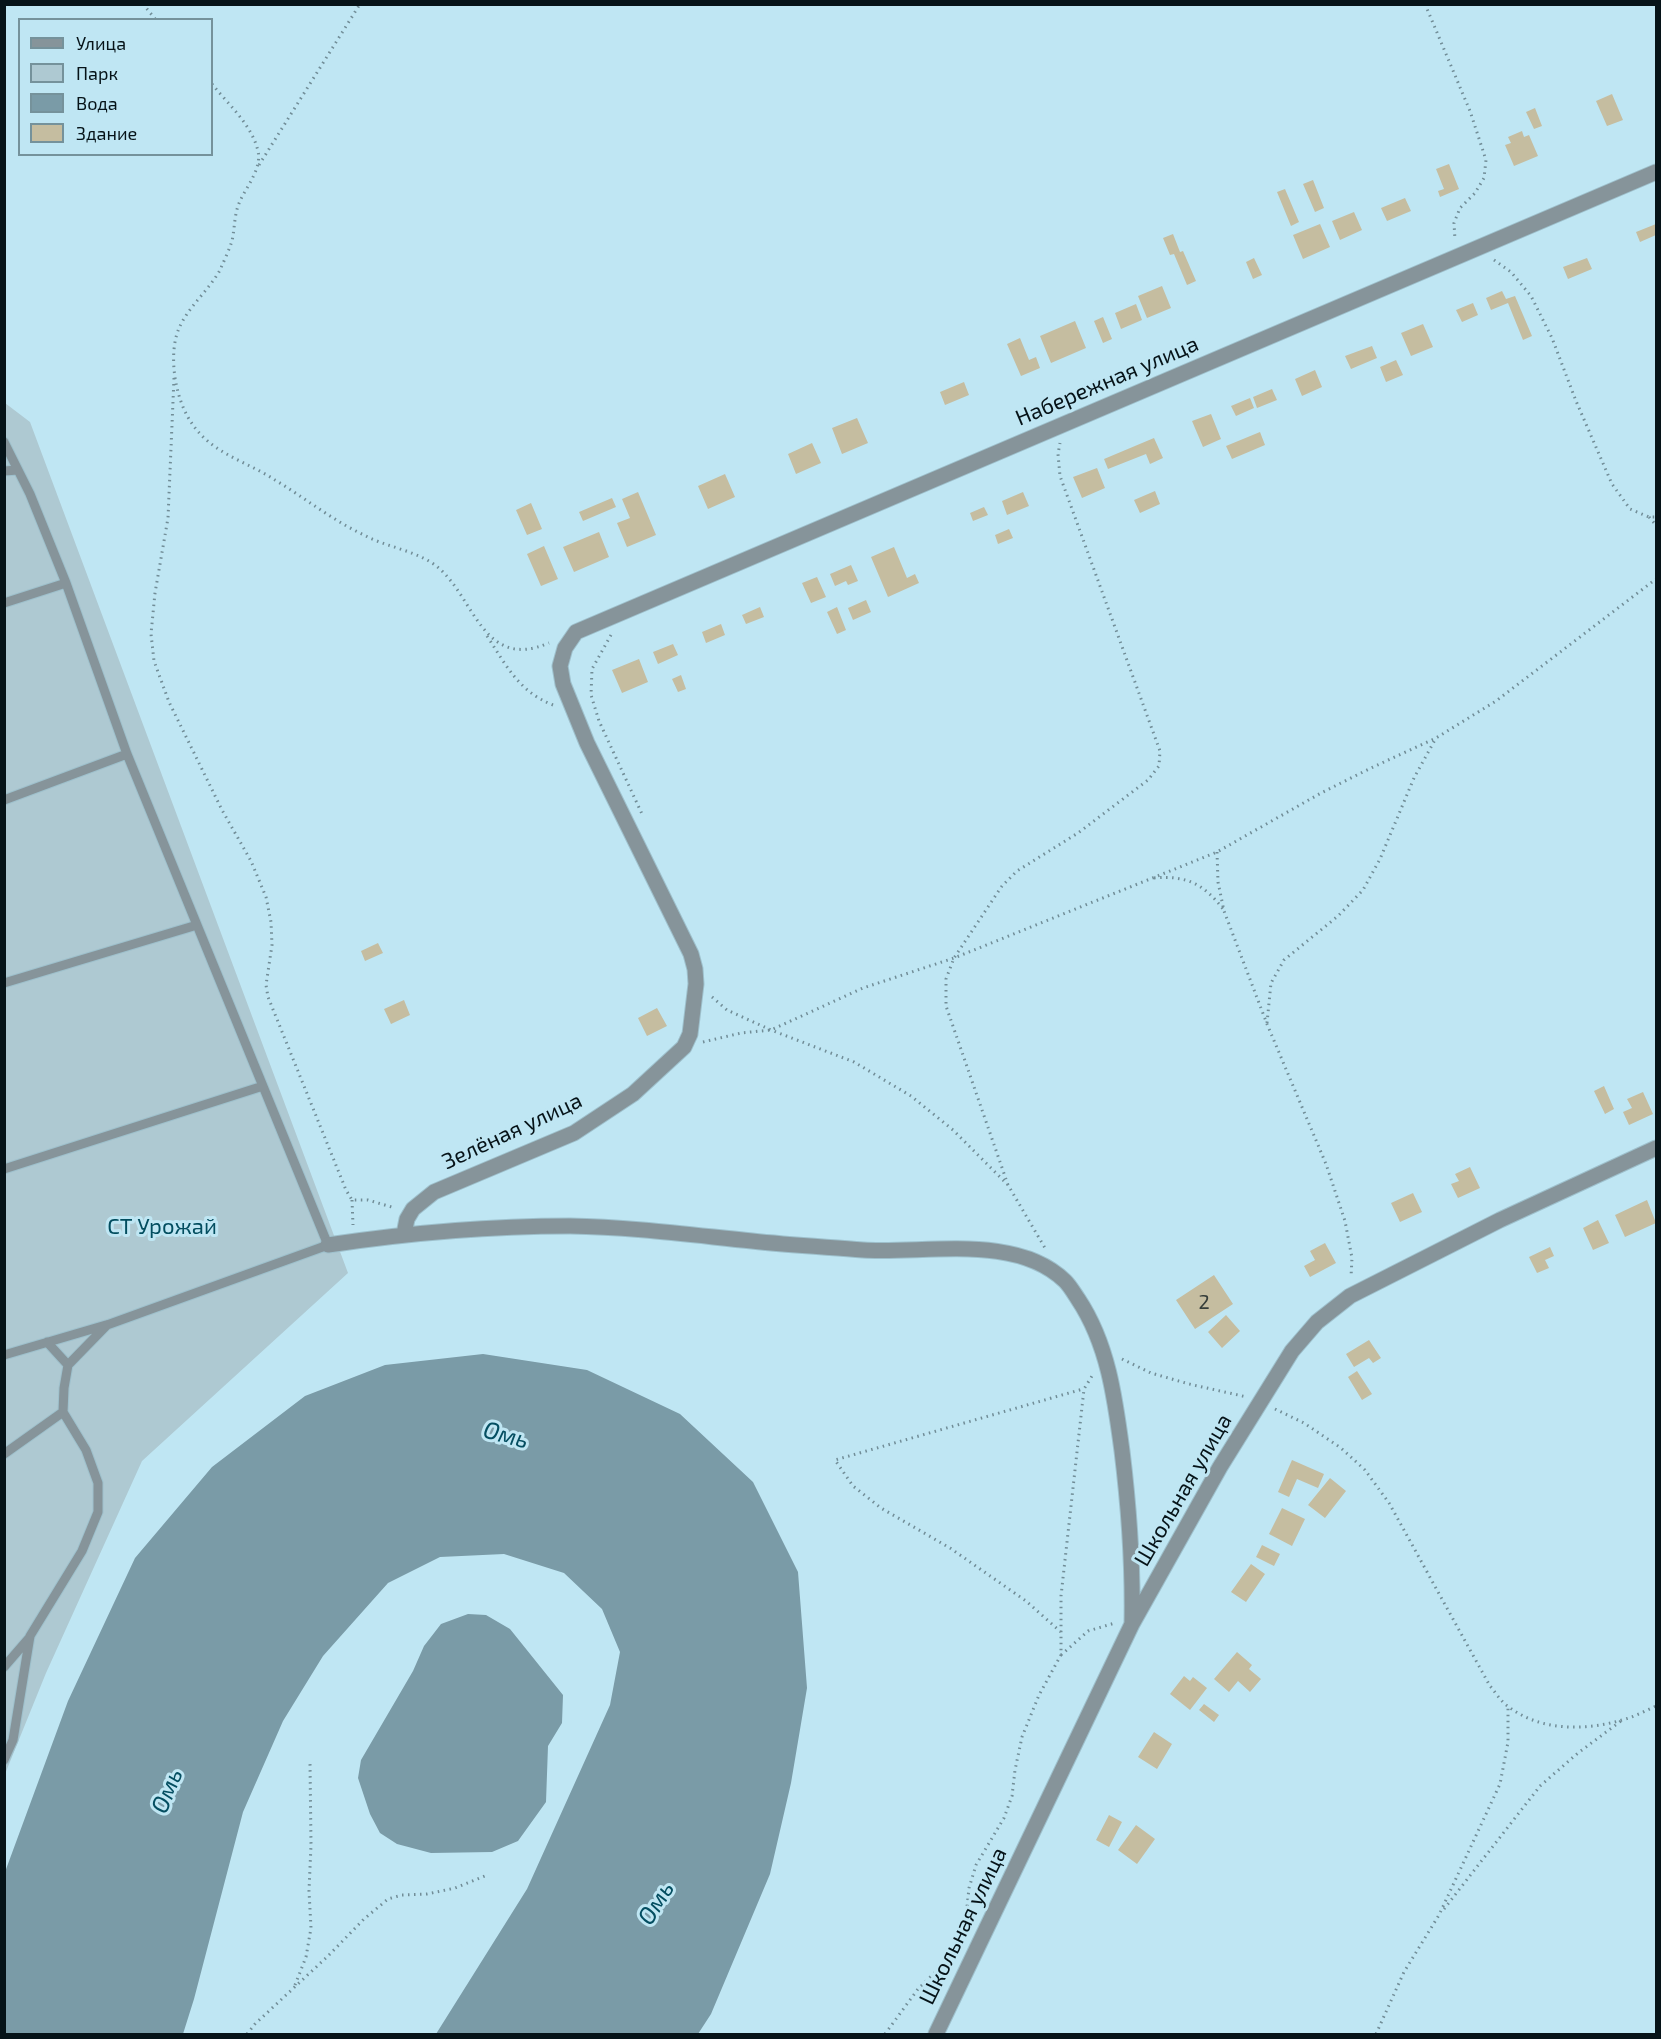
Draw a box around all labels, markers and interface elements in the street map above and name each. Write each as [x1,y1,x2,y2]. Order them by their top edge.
legend [18,18,213,156]
text: Улица [76,32,126,54]
text: Парк [76,62,118,84]
text: Вода [76,92,118,114]
text: Здание [76,122,137,144]
street label: Набережная улица [1011,330,1203,432]
street label: Зелёная улица [438,1087,586,1175]
park label: СТ Урожай [107,1214,217,1240]
house number: 2 [1198,1290,1210,1314]
street label: Школьная улица [1129,1409,1237,1571]
water label: Омь [480,1415,532,1455]
water label: Омь [145,1764,189,1818]
street label: Школьная улица [914,1843,1012,2009]
water label: Омь [632,1876,680,1930]

